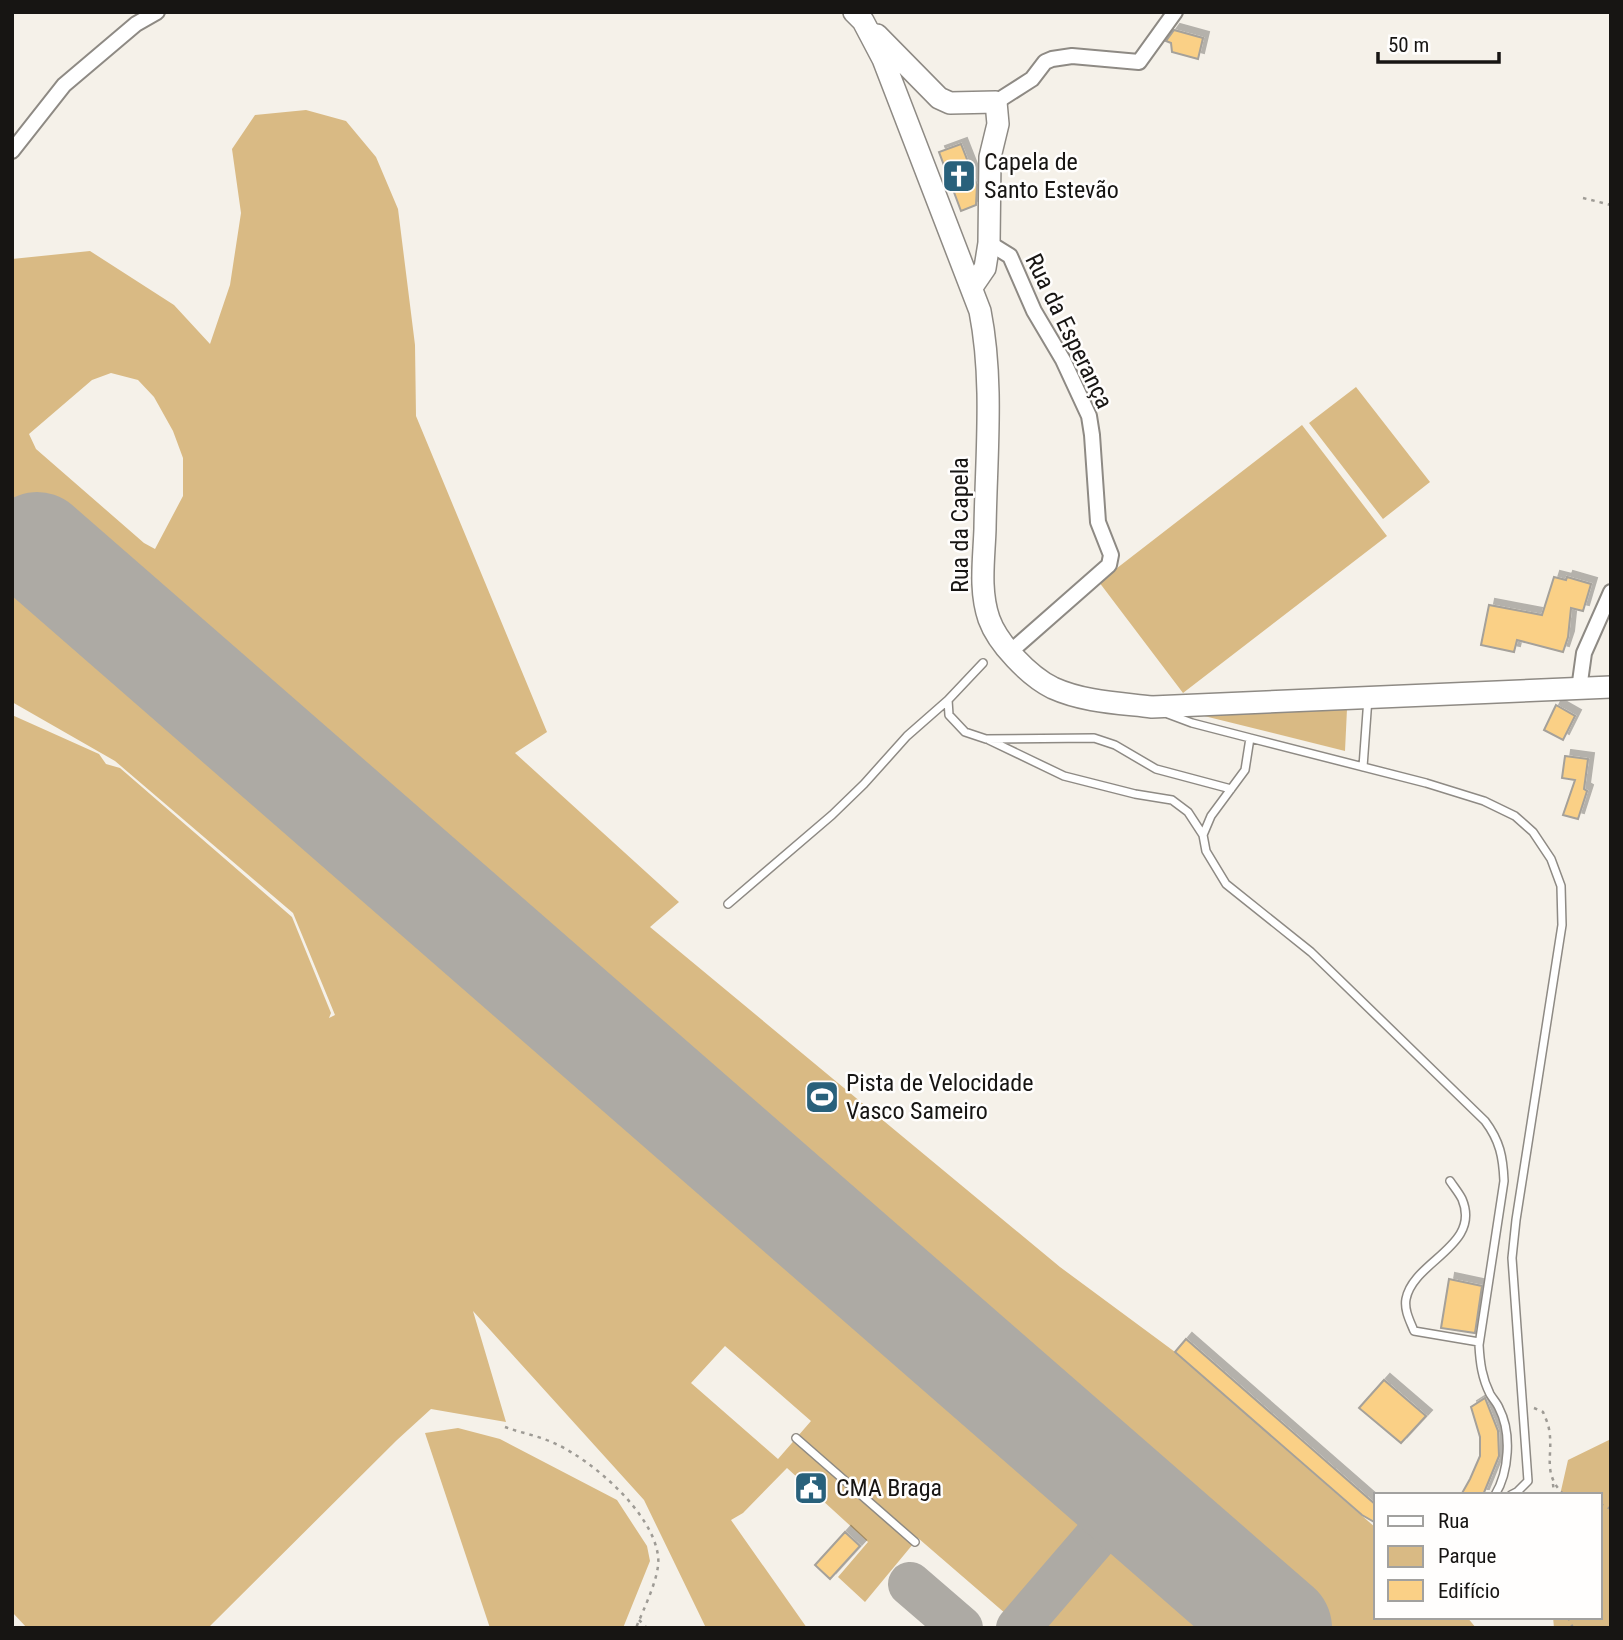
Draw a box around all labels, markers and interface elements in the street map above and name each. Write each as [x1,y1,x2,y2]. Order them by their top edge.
scale bar [1378,21,1499,65]
text: 50 m [1388,33,1429,57]
place label: Capela de Santo Estevão [984,148,1119,204]
church icon: Capela de Santo Estevão [940,157,978,195]
street label: Rua da Esperança [1019,249,1119,413]
street label: Rua da Capela [946,457,974,593]
place label: Pista de Velocidade Vasco Sameiro [846,1069,1033,1125]
sports icon: Pista de Velocidade Vasco Sameiro [803,1078,841,1116]
public building icon: CMA Braga [792,1469,830,1507]
place label: CMA Braga [836,1474,942,1502]
legend [1374,1493,1602,1619]
text: Rua [1438,1509,1469,1533]
text: Parque [1438,1544,1496,1568]
text: Edifício [1438,1579,1500,1603]

